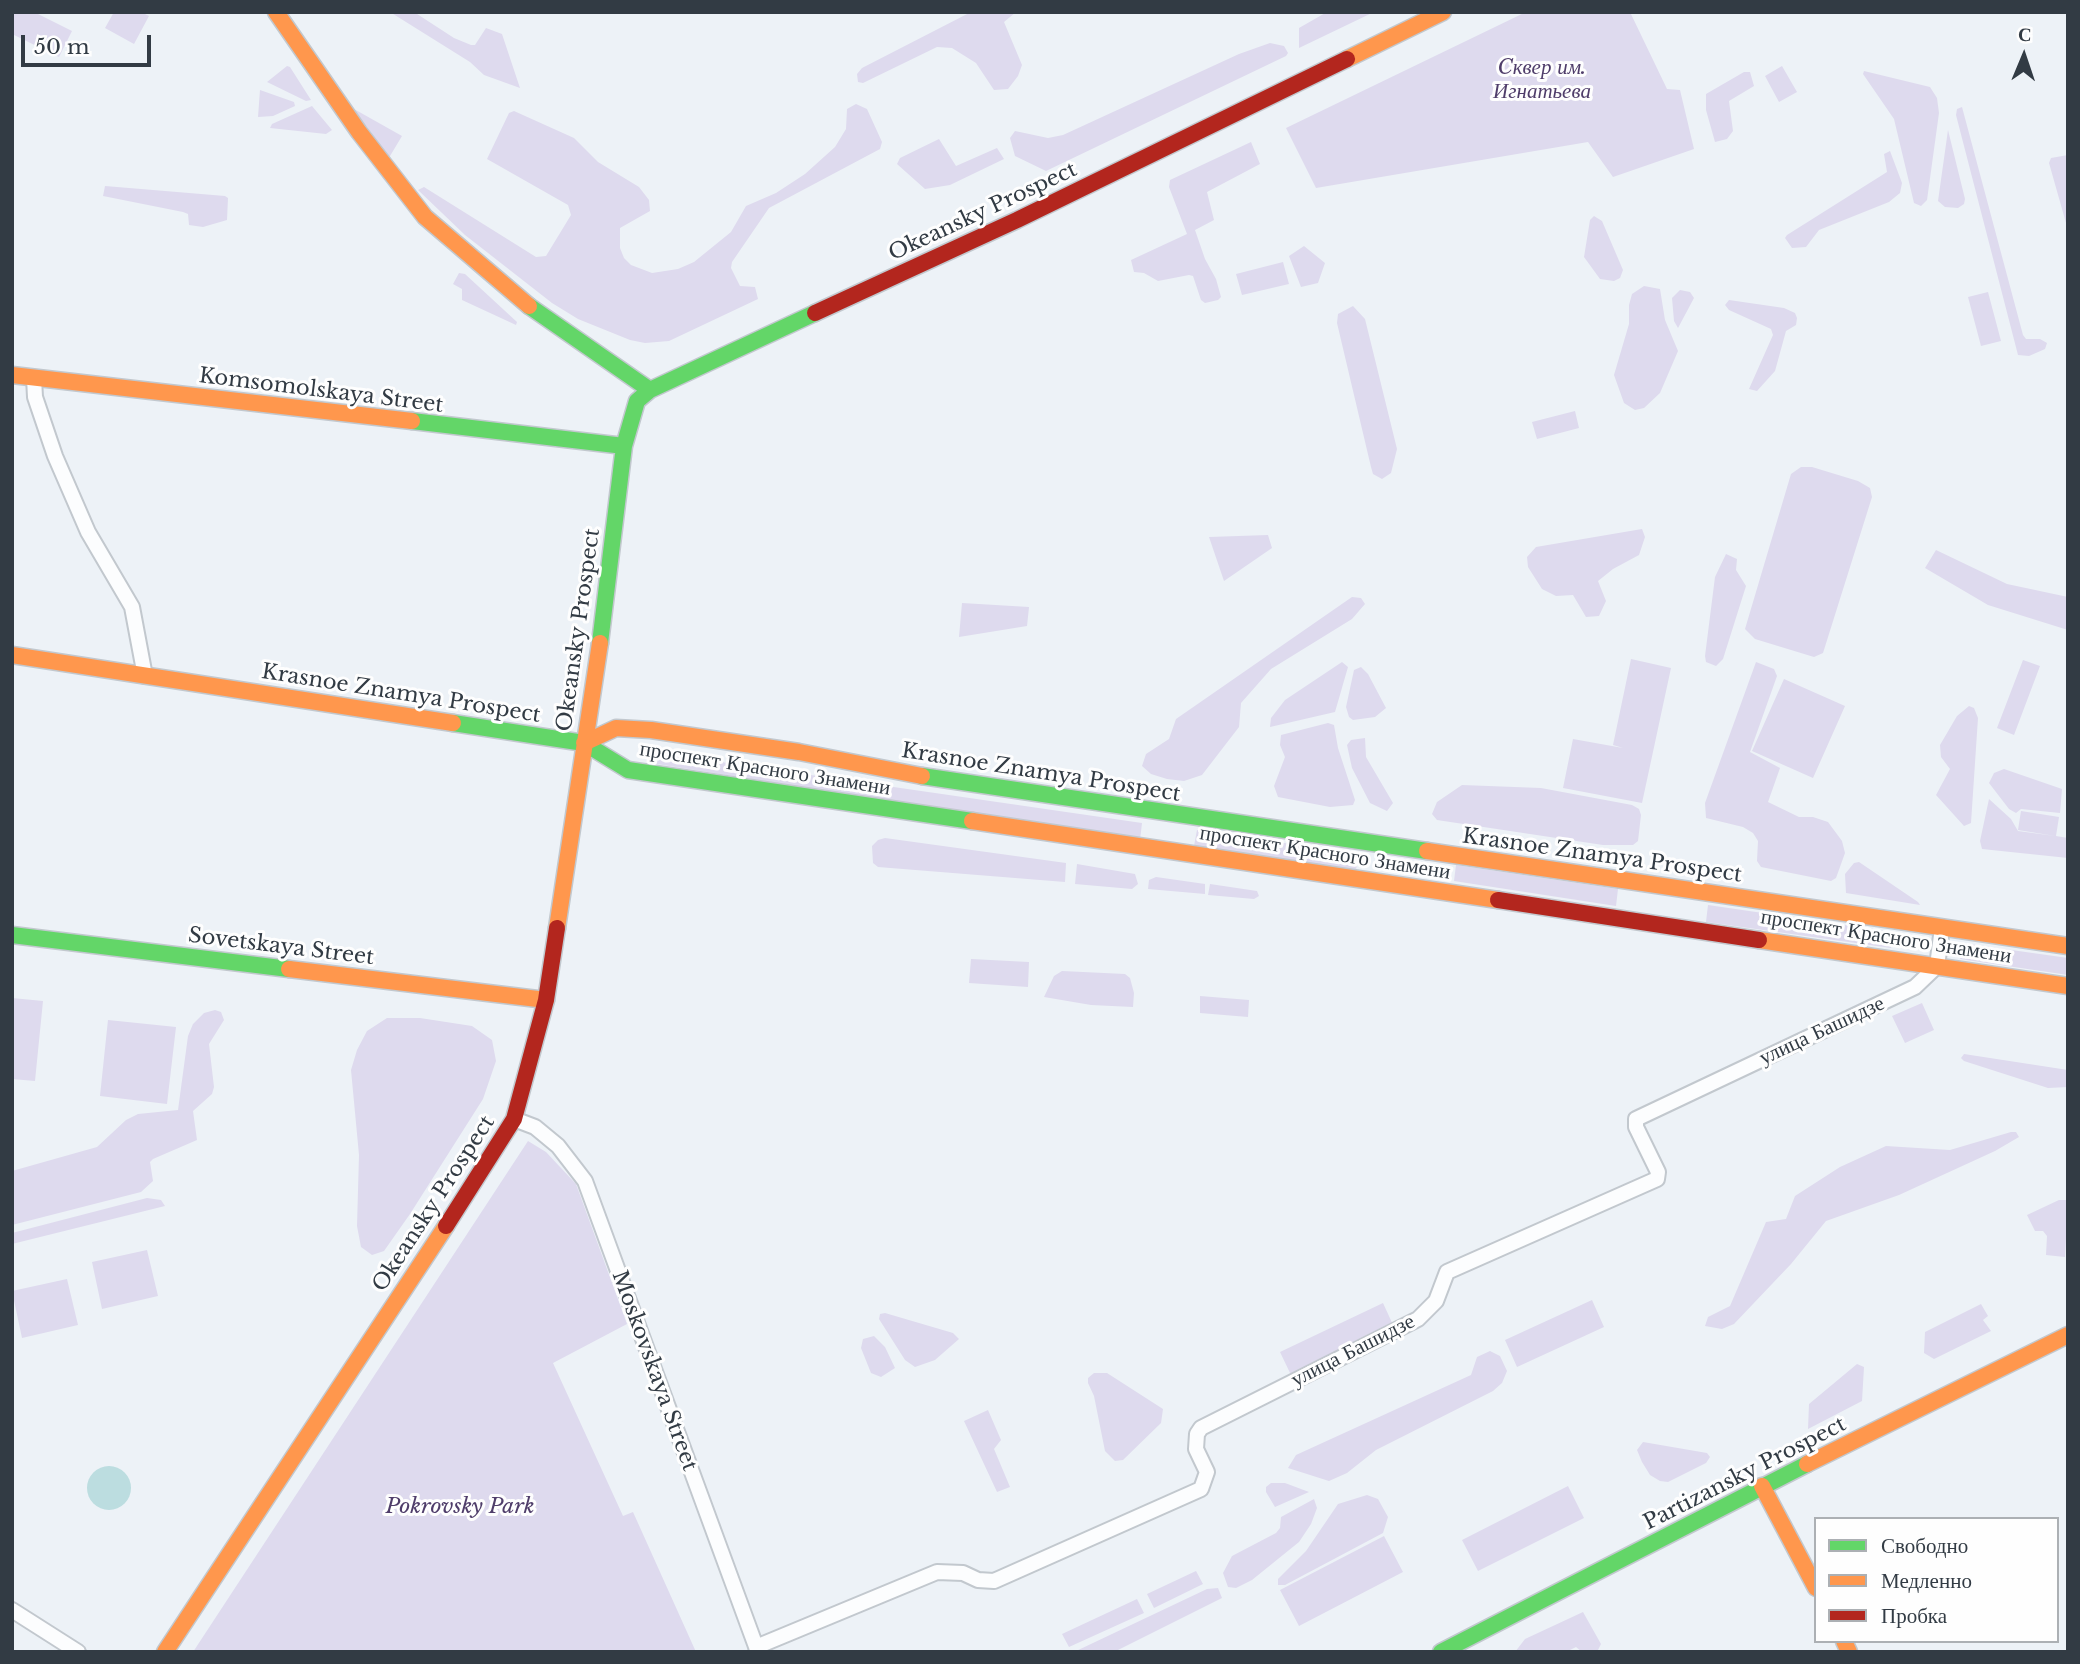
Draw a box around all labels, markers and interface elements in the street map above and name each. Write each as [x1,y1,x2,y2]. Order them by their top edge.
scale bar [24,21,154,65]
north arrow [1989,21,2059,91]
text: С [2017,23,2032,46]
text: 50 m [34,34,89,60]
park label: Cквер им. Игнатьева [1493,55,1591,105]
street label: Okeansky Prospect [885,157,1081,267]
street label: Komsomolskaya Street [197,363,445,419]
street label: Okeansky Prospect [552,527,606,733]
street label: Krasnoe Znamya Prospect [260,659,542,729]
street label: проспект Красного Знамени [638,737,892,801]
street label: Krasnoe Znamya Prospect [900,738,1182,808]
street label: проспект Красного Знамени [1198,821,1452,885]
street label: Krasnoe Znamya Prospect [1461,824,1743,888]
street label: проспект Красного Знамени [1759,905,2013,969]
street label: Sovetskaya Street [187,923,375,971]
street label: улица Башидзе [1755,991,1889,1071]
street label: Okeansky Prospect [368,1111,500,1297]
street label: Moskovskaya Street [606,1267,702,1475]
street label: улица Башидзе [1287,1309,1419,1393]
street label: Partizansky Prospect [1640,1412,1850,1536]
park label: Pokrovsky Park [386,1494,534,1520]
legend [1814,1517,2059,1643]
text: Свободно [1881,1533,1968,1559]
text: Медленно [1881,1568,1972,1594]
text: Пробка [1881,1603,1947,1629]

